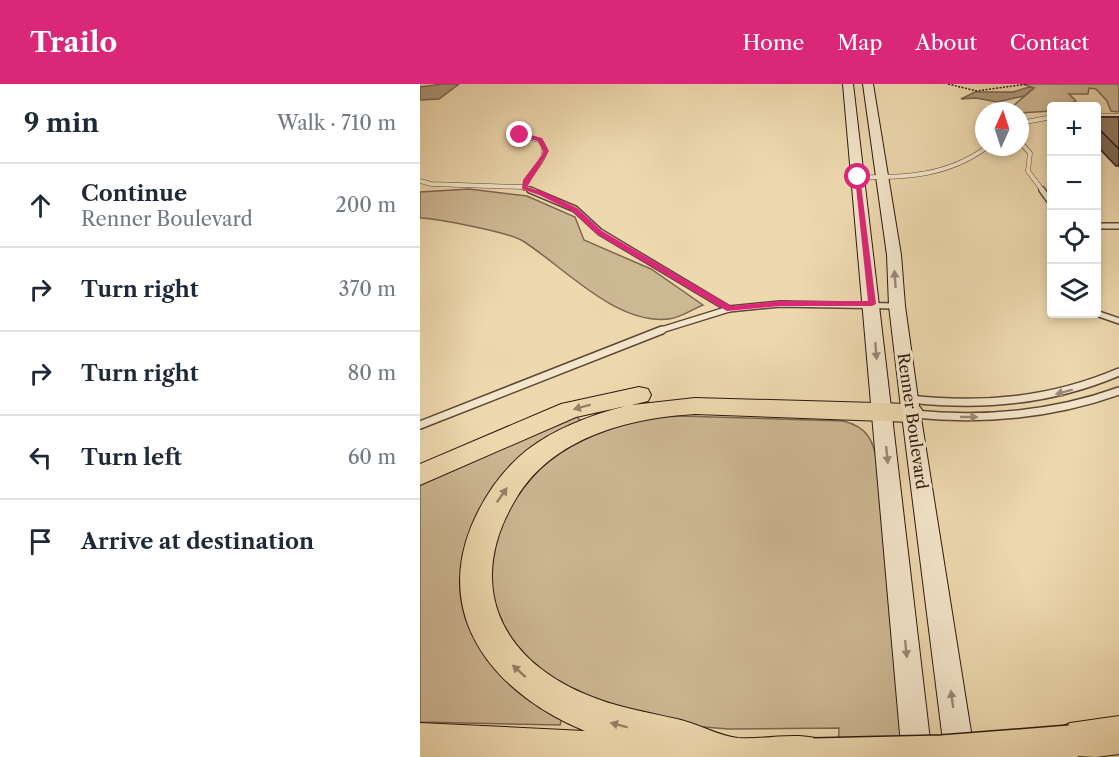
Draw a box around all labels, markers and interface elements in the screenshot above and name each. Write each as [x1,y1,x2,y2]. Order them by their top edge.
text: Trailo [30,25,117,59]
text: Home [743,30,804,55]
text: Map [837,30,882,55]
text: About [915,30,977,55]
text: Contact [1010,30,1089,55]
north arrow [975,102,1029,156]
map controls [1047,102,1101,318]
button: + [1047,102,1101,156]
text: 9 min [24,107,99,139]
text: Walk · 710 m [277,111,396,135]
route end [506,121,532,147]
button: − [1047,156,1101,210]
route start [844,163,870,189]
text: Continue [81,180,187,207]
icon: ahead [24,189,57,222]
text: 200 m [335,193,396,217]
text: Renner Boulevard [81,207,253,231]
button: locate [1047,210,1101,264]
button: layers [1047,264,1101,318]
one-way arrow [891,269,900,288]
icon: right [24,273,57,306]
text: Turn right [81,276,199,303]
text: 370 m [339,277,396,301]
one-way arrow [871,342,881,361]
street label: Renner Boulevard [894,352,933,491]
icon: right [24,357,57,390]
text: Turn right [81,360,199,387]
text: 80 m [348,361,396,385]
one-way arrow [1055,388,1073,397]
one-way arrow [573,402,591,412]
one-way arrow [960,412,979,422]
icon: left [24,441,57,474]
text: Turn left [81,444,182,471]
text: 60 m [348,445,396,469]
one-way arrow [882,446,892,465]
one-way arrow [496,488,508,504]
icon: arrive [24,525,57,558]
text: Arrive at destination [81,528,314,555]
one-way arrow [901,640,911,659]
one-way arrow [512,665,527,678]
one-way arrow [947,689,956,708]
one-way arrow [610,720,628,729]

